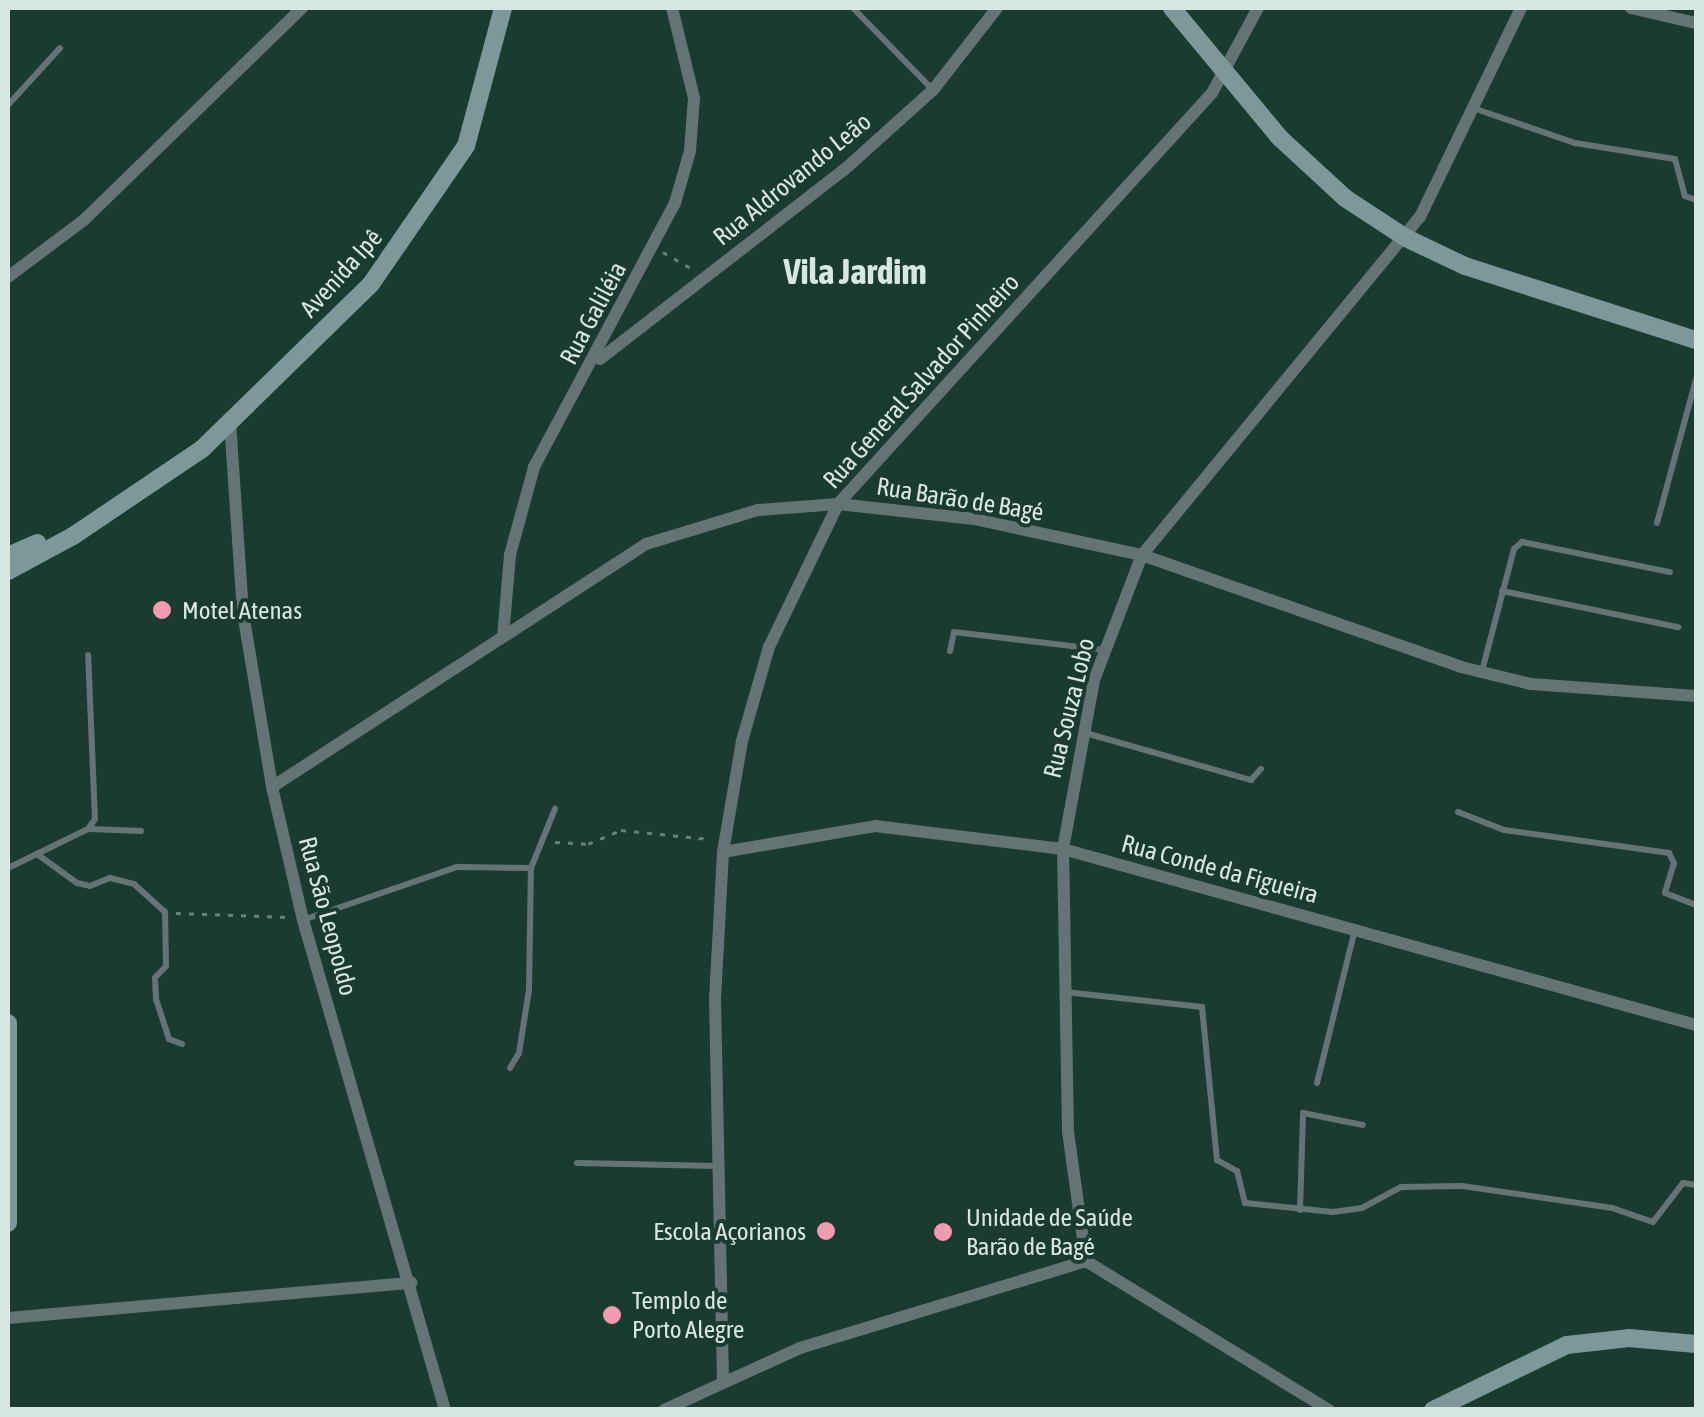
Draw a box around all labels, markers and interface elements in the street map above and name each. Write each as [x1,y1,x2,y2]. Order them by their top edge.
street label: Rua Aldrovando Leão [707,106,877,252]
street label: Avenida Ipê [294,223,388,323]
district label: Vila Jardim [783,250,927,292]
street label: Rua Galiléia [553,257,633,369]
street label: Rua General Salvador Pinheiro [817,267,1025,495]
street label: Rua Barão de Bagé [874,471,1046,527]
place label: Motel Atenas [182,595,302,625]
marker: Motel Atenas [151,599,173,621]
street label: Rua Souza Lobo [1037,635,1101,781]
street label: Rua Conde da Figueira [1118,828,1322,910]
street label: Rua São Leopoldo [292,833,364,999]
place label: Unidade de Saúde Barão de Bagé [966,1203,1133,1262]
place label: Escola Açorianos [653,1216,806,1246]
marker: Unidade de Saúde Barão de Bagé [930,1219,956,1245]
marker: Escola Açorianos [815,1220,837,1242]
place label: Templo de Porto Alegre [632,1286,744,1345]
marker: Templo de Porto Alegre [601,1304,623,1326]

